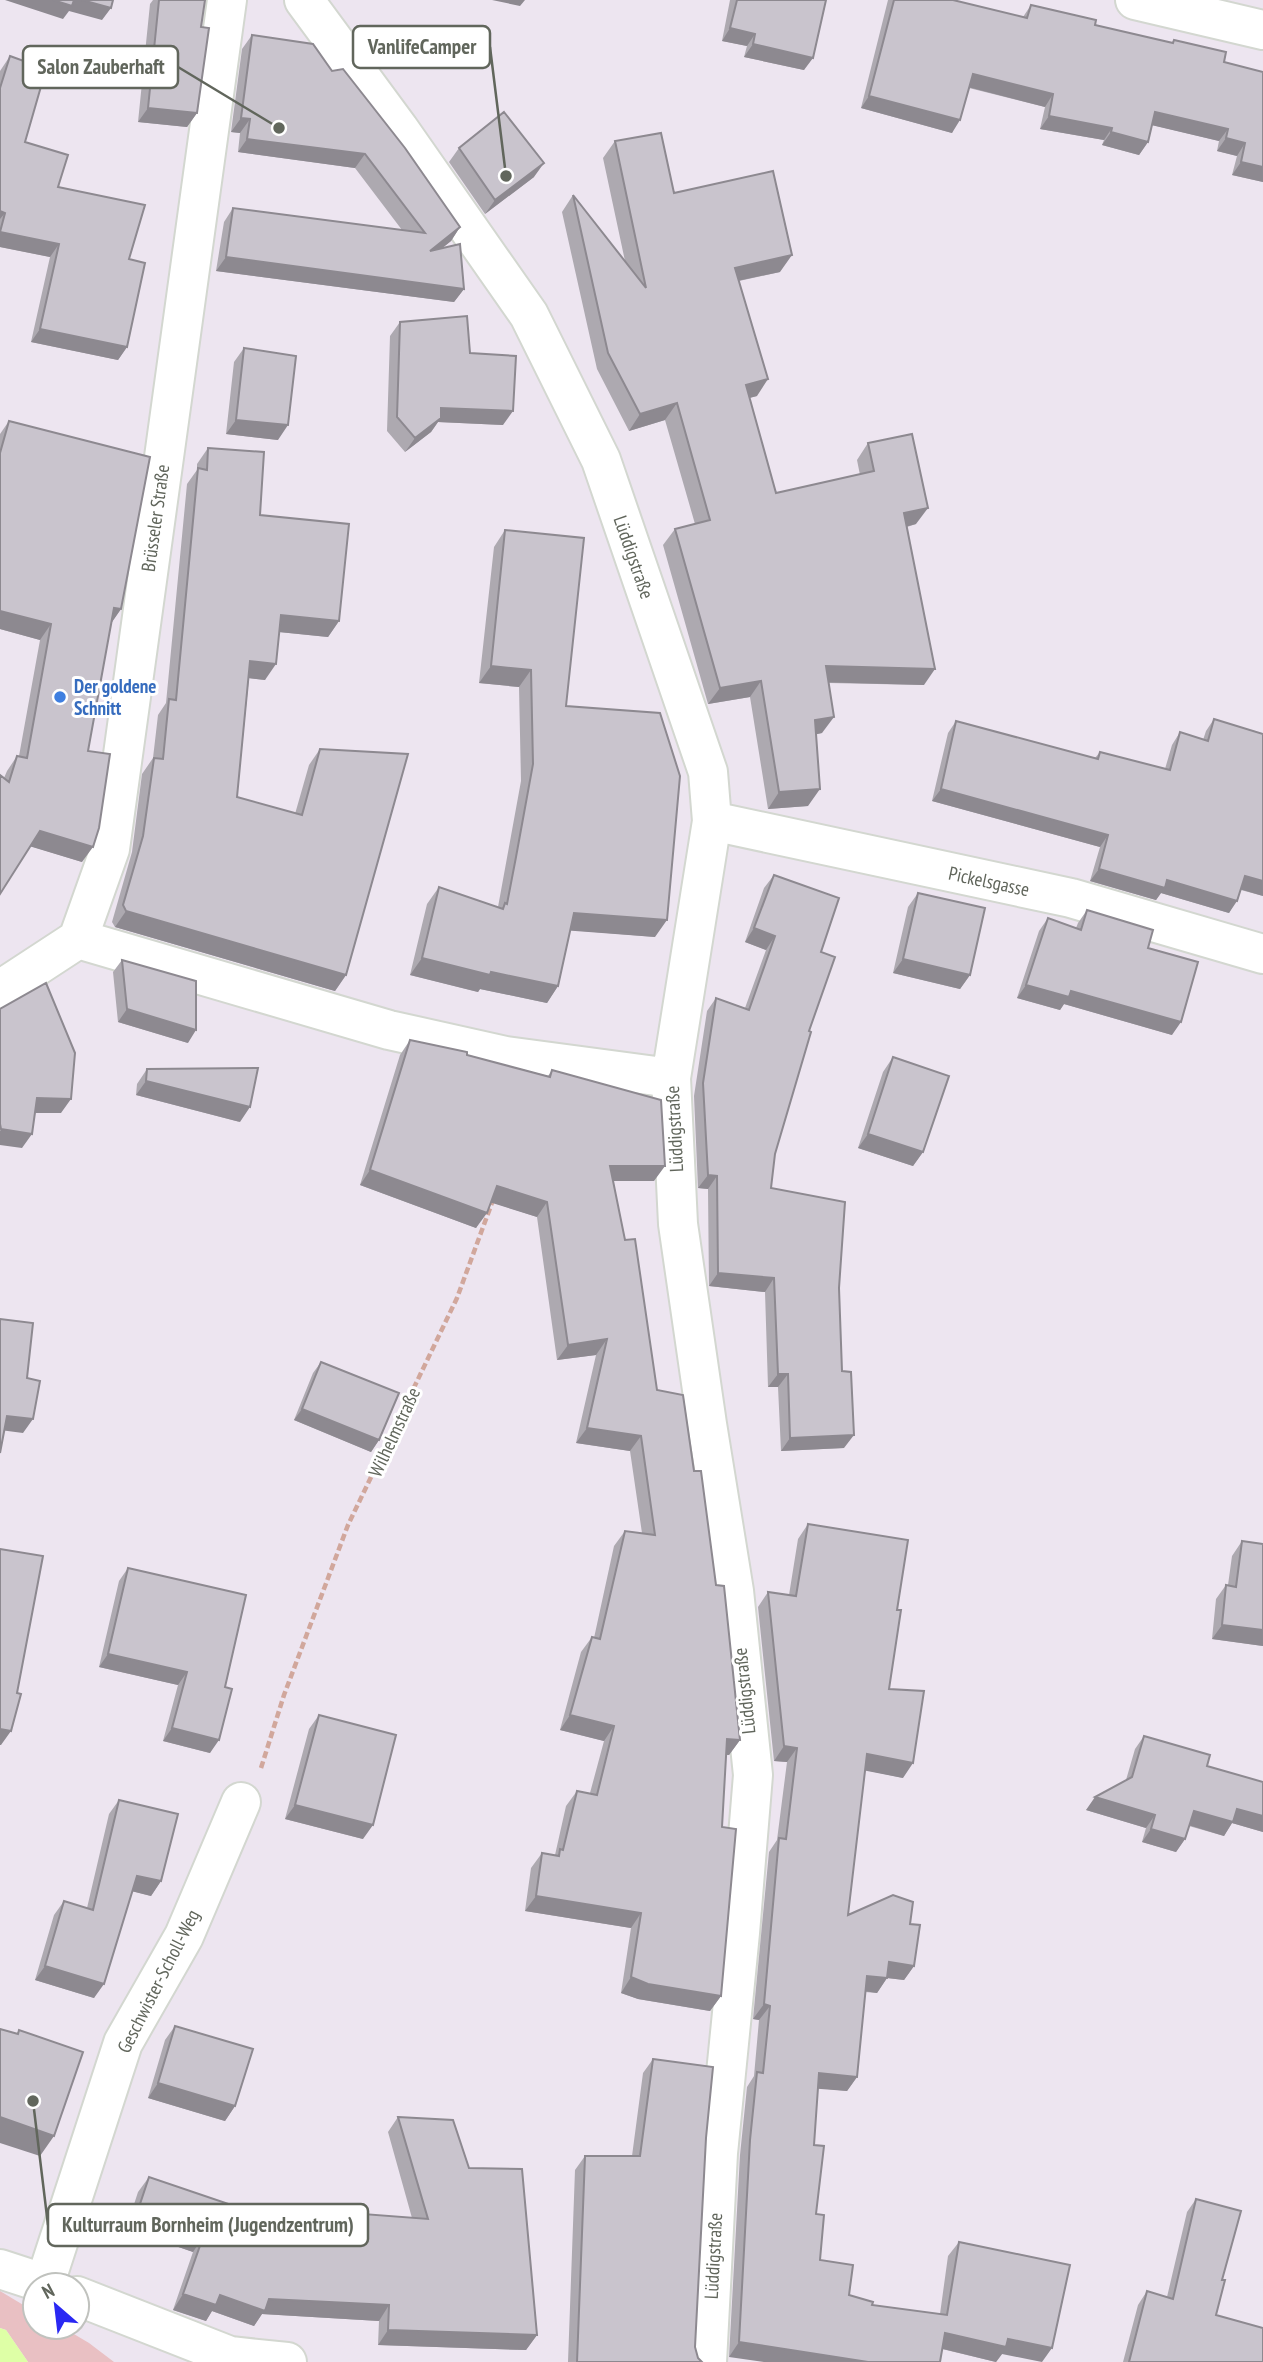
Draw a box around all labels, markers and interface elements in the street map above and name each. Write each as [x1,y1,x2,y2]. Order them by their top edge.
callout: VanlifeCamper [353,26,490,68]
text: VanlifeCamper [367,33,477,60]
callout: Salon Zauberhaft [23,46,178,88]
text: Salon Zauberhaft [37,53,165,80]
street label: Brüsseler Straße [136,463,174,573]
street label: Lüddigstraße [609,512,659,602]
place label: Der goldene Schnitt [74,674,157,720]
marker: Der goldene Schnitt [52,689,68,705]
street label: Pickelsgasse [946,861,1032,901]
street label: Lüddigstraße [660,1085,688,1173]
street label: Wilhelmstraße [363,1383,425,1481]
street label: Lüddigstraße [728,1647,760,1735]
street label: Geschwister-Scholl-Weg [111,1905,205,2057]
callout: Kulturraum Bornheim (Jugendzentrum) [48,2204,368,2246]
text: Kulturraum Bornheim (Jugendzentrum) [62,2211,354,2238]
street label: Lüddigstraße [699,2212,727,2300]
north arrow [21,2271,91,2341]
text: N [38,2278,58,2304]

